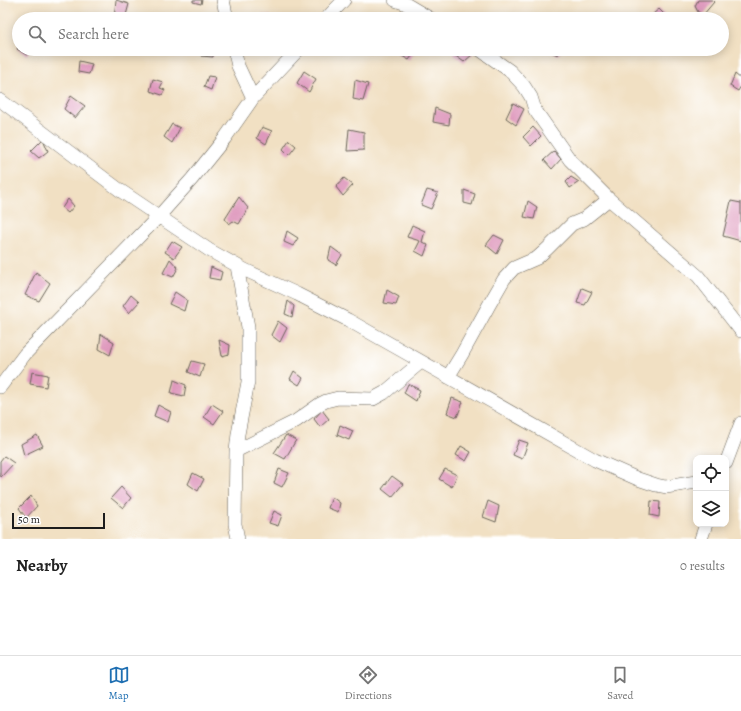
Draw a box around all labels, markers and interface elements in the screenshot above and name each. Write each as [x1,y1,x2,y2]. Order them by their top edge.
search box [12,12,729,56]
icon: search [26,23,48,45]
text: Search here [58,24,129,44]
map controls [693,455,729,527]
button: locate [693,455,729,491]
button: layers [693,491,729,527]
scale bar [12,511,105,530]
text: 50 m [18,512,40,527]
text: Nearby [16,554,67,577]
text: 0 results [680,557,725,574]
tab: Map [108,664,130,703]
tab: Directions [345,664,392,703]
tab: Saved [607,664,633,703]

